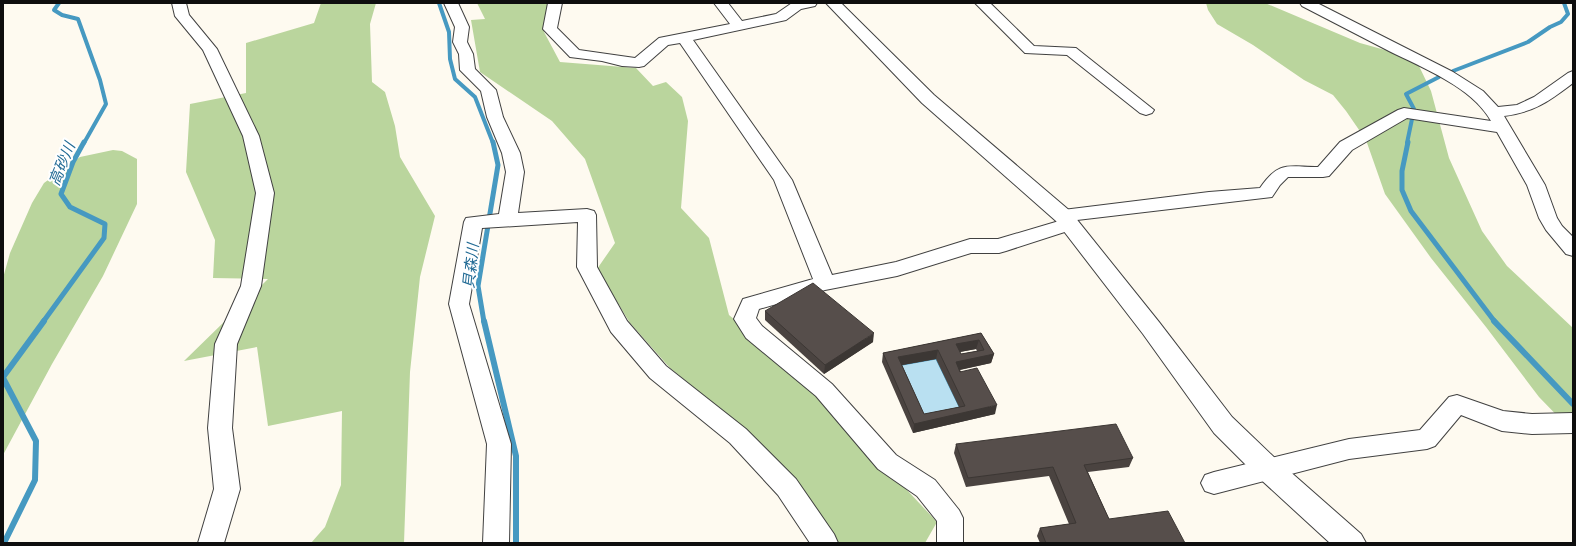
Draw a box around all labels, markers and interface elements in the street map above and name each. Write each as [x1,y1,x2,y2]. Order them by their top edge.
water label: 高砂川 [43,137,80,188]
water label: 貝森川 [458,240,483,289]

